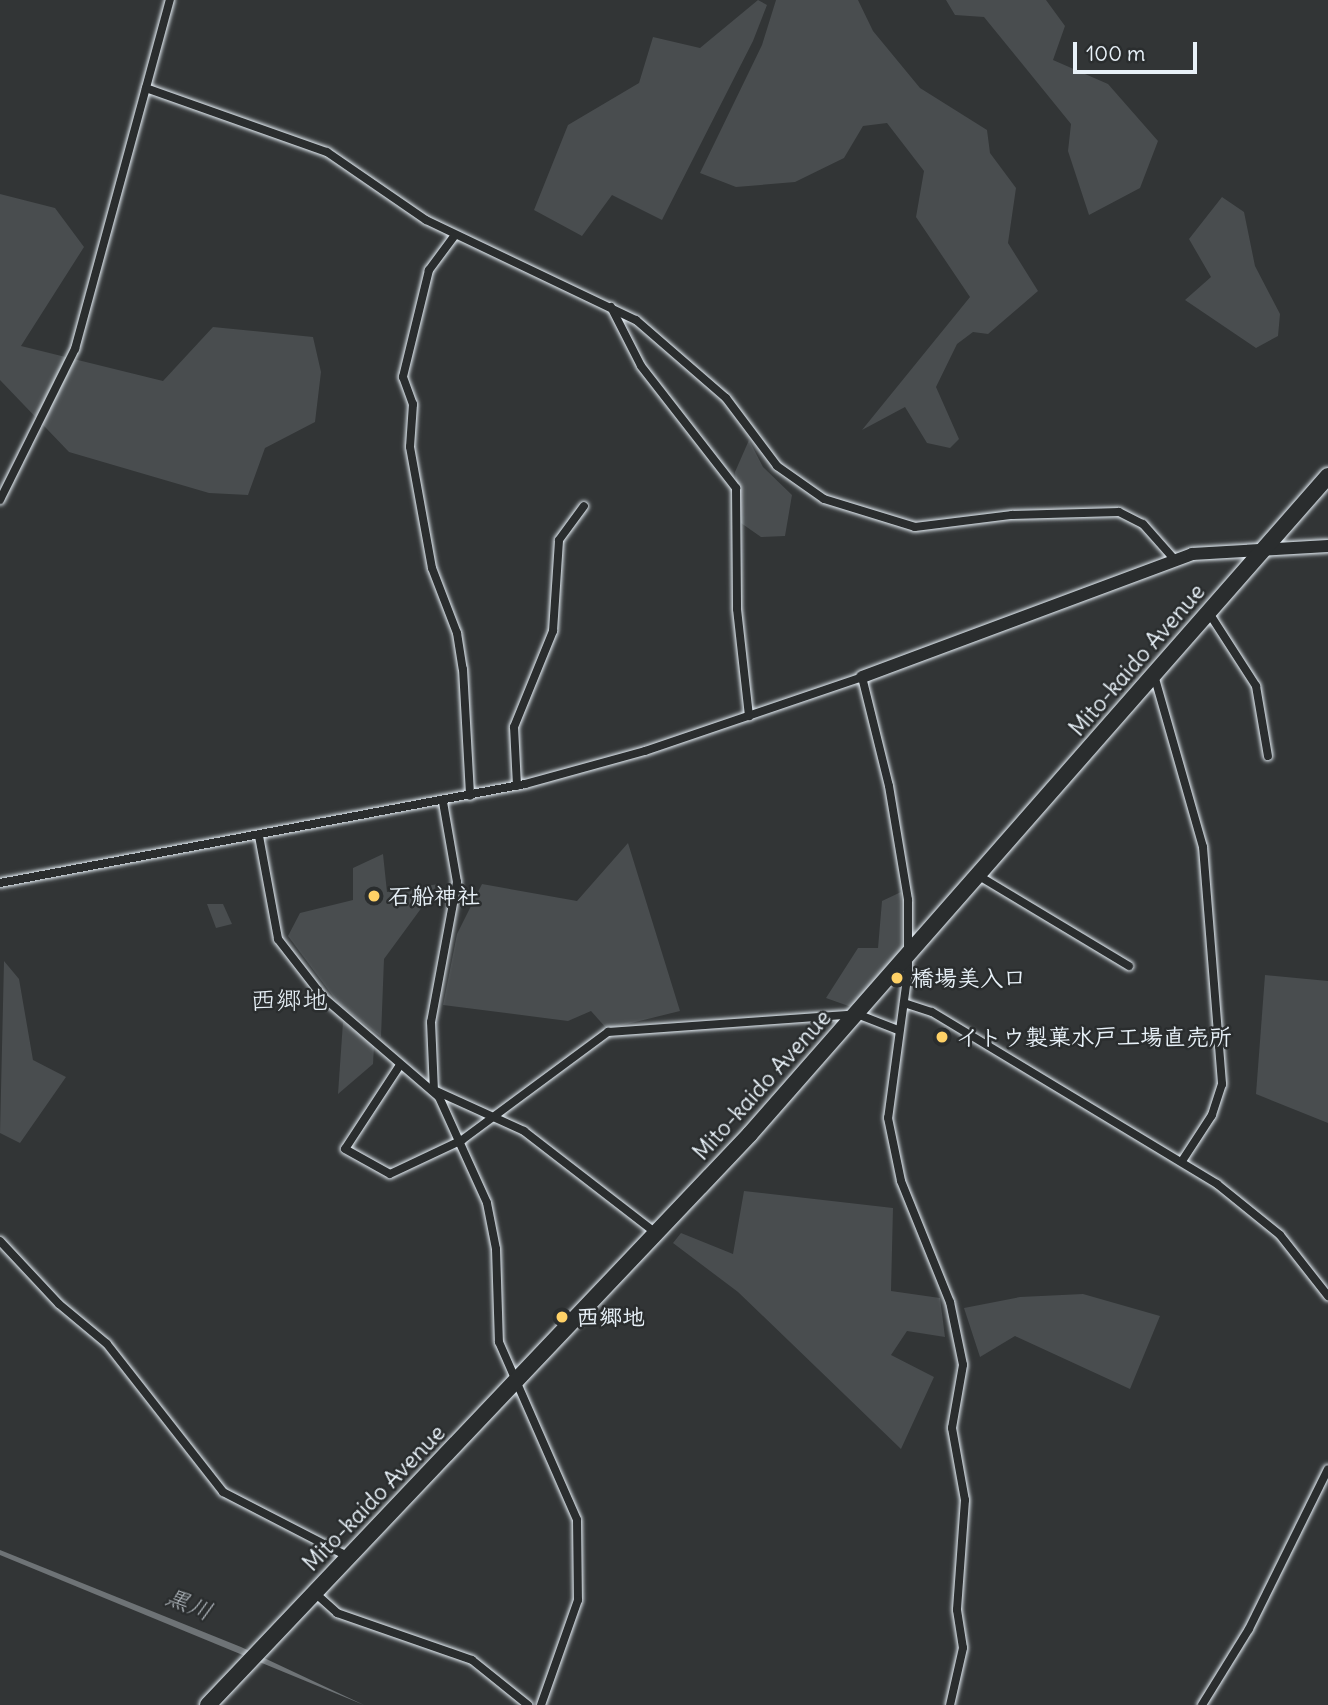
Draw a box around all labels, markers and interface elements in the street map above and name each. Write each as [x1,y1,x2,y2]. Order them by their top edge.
scale bar [1076,28,1200,72]
text: 100 m [1086,40,1145,67]
street label: Mito-kaido Avenue [1063,578,1211,742]
place label: 石船神社 [388,882,480,910]
marker: 石船神社 [366,888,382,904]
place label: 橋場美入口 [911,964,1026,992]
marker: 橋場美入口 [889,970,905,986]
district label: 西郷地 [250,984,328,1016]
street label: Mito-kaido Avenue [687,1004,837,1166]
place label: イトウ製菓水戸工場直売所 [956,1023,1232,1051]
marker: イトウ製菓水戸工場直売所 [934,1029,950,1045]
place label: 西郷地 [576,1303,645,1331]
marker: 西郷地 [554,1309,570,1325]
street label: Mito-kaido Avenue [297,1419,451,1577]
water label: 黒川 [161,1582,217,1626]

